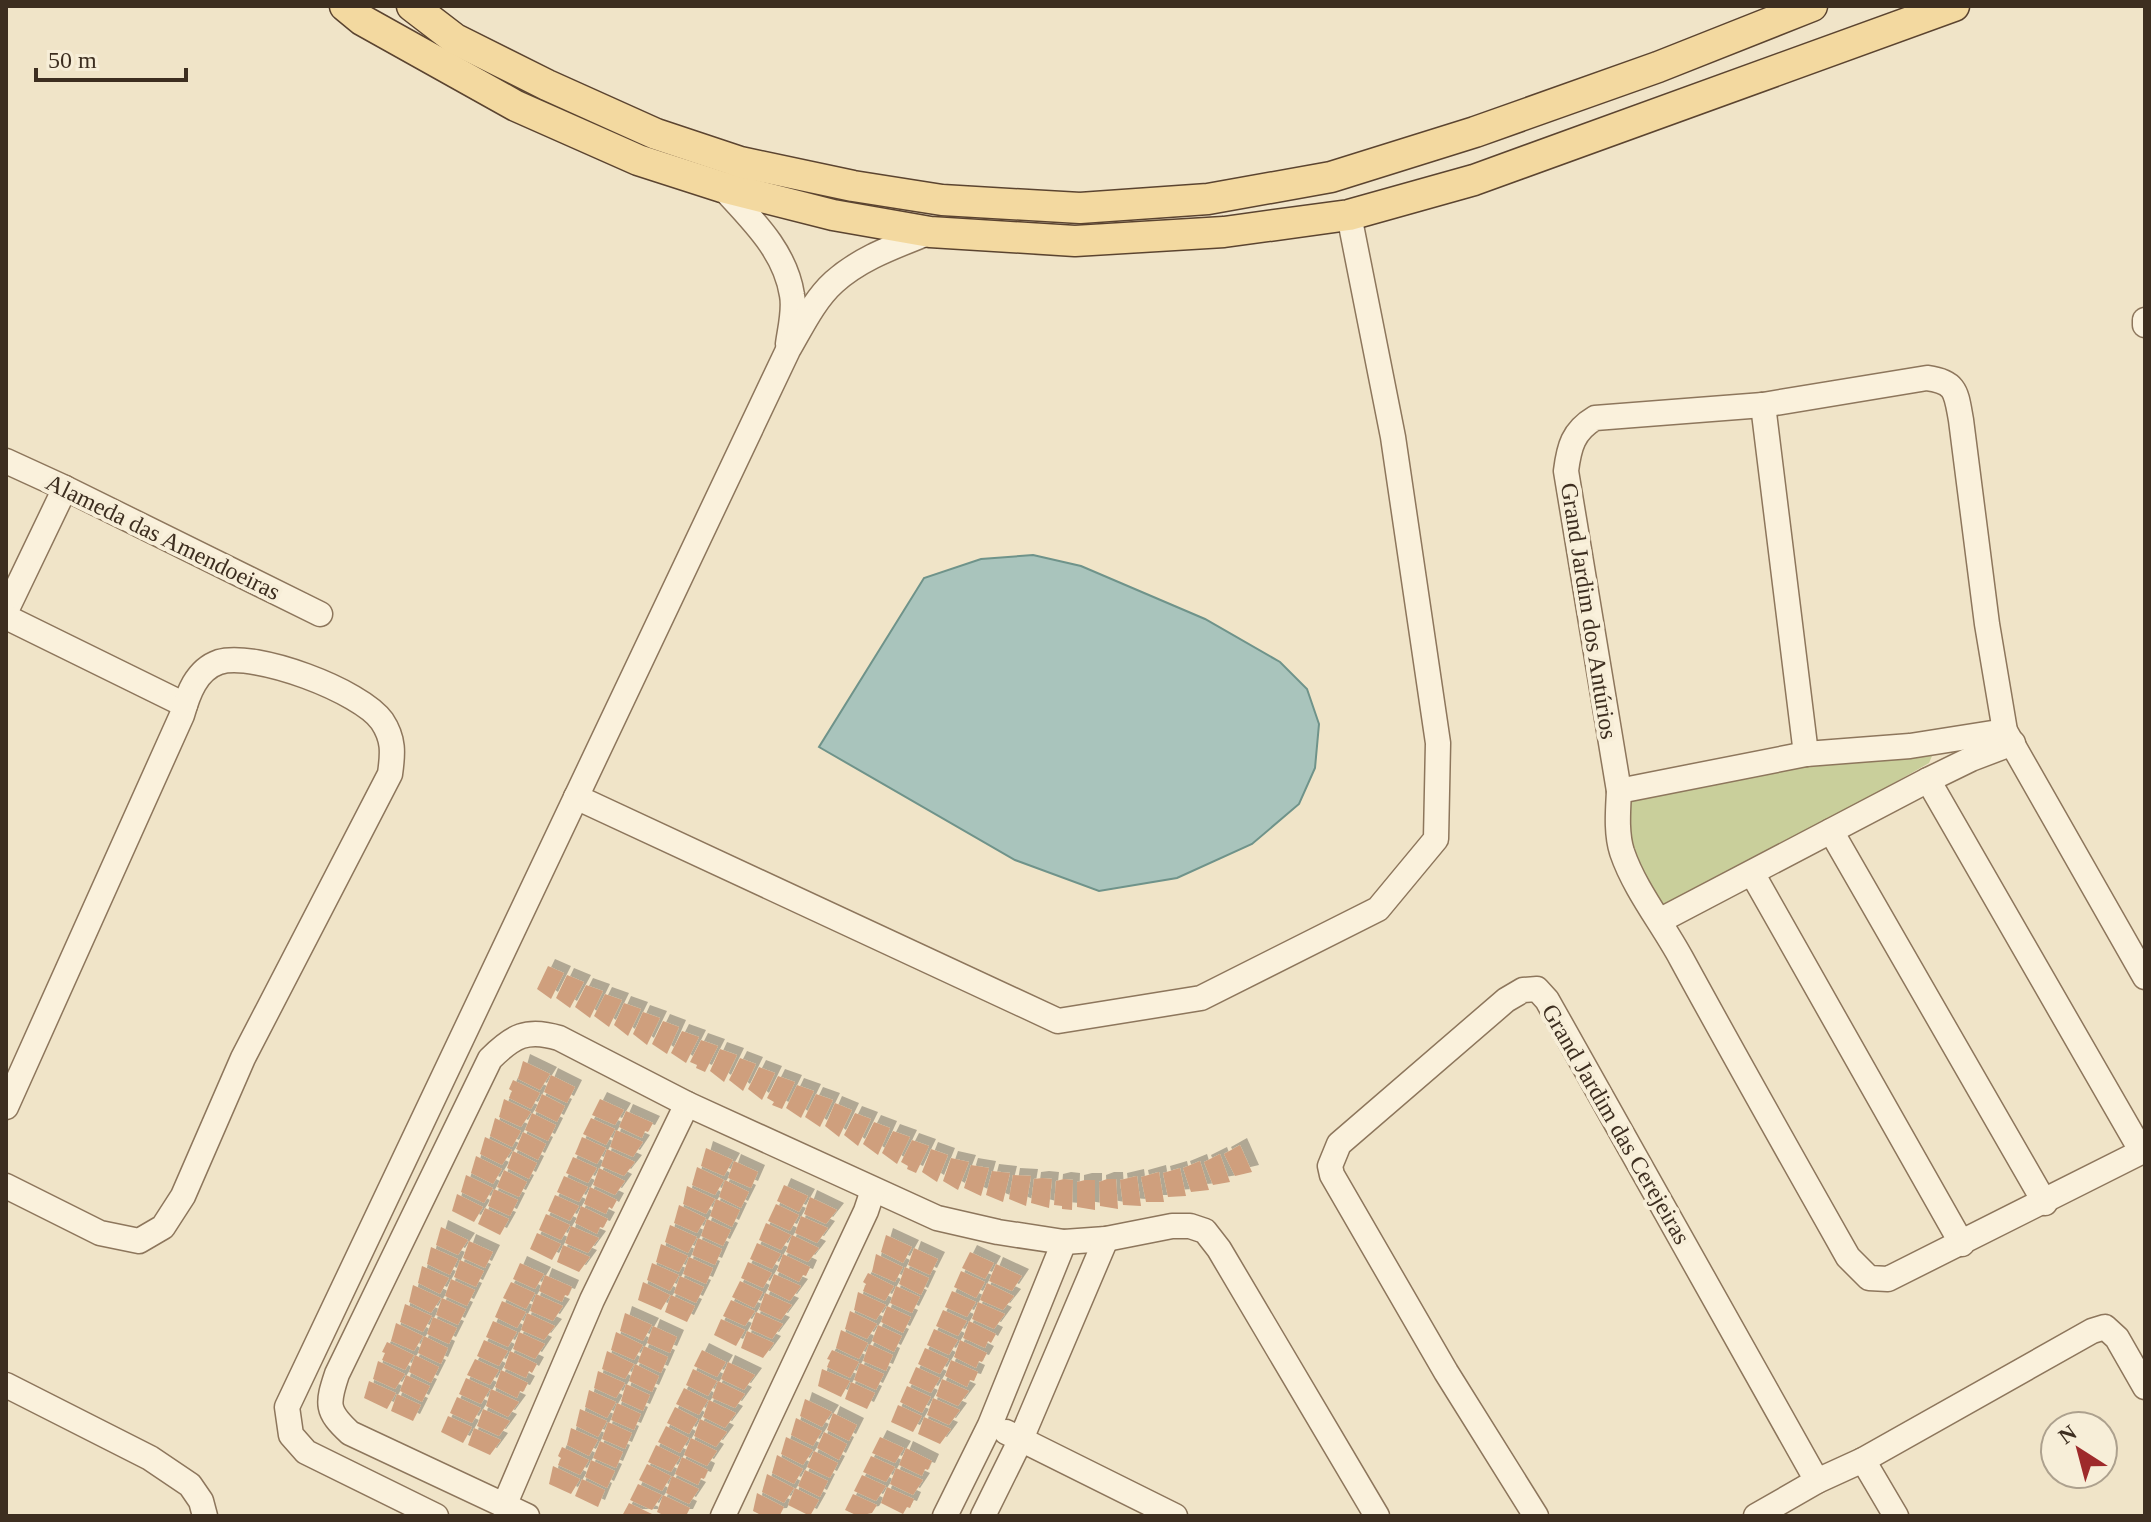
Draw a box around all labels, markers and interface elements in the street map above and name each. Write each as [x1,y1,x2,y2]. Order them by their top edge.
scale bar [36,32,186,82]
text: 50 m [48,47,97,73]
street label: Alameda das Amendoeiras [42,469,284,605]
street label: Grand Jardim dos Antúrios [1556,481,1622,741]
street label: Grand Jardim das Cerejeiras [1537,999,1695,1249]
north arrow [2039,1410,2119,1490]
text: N [2054,1419,2081,1449]

